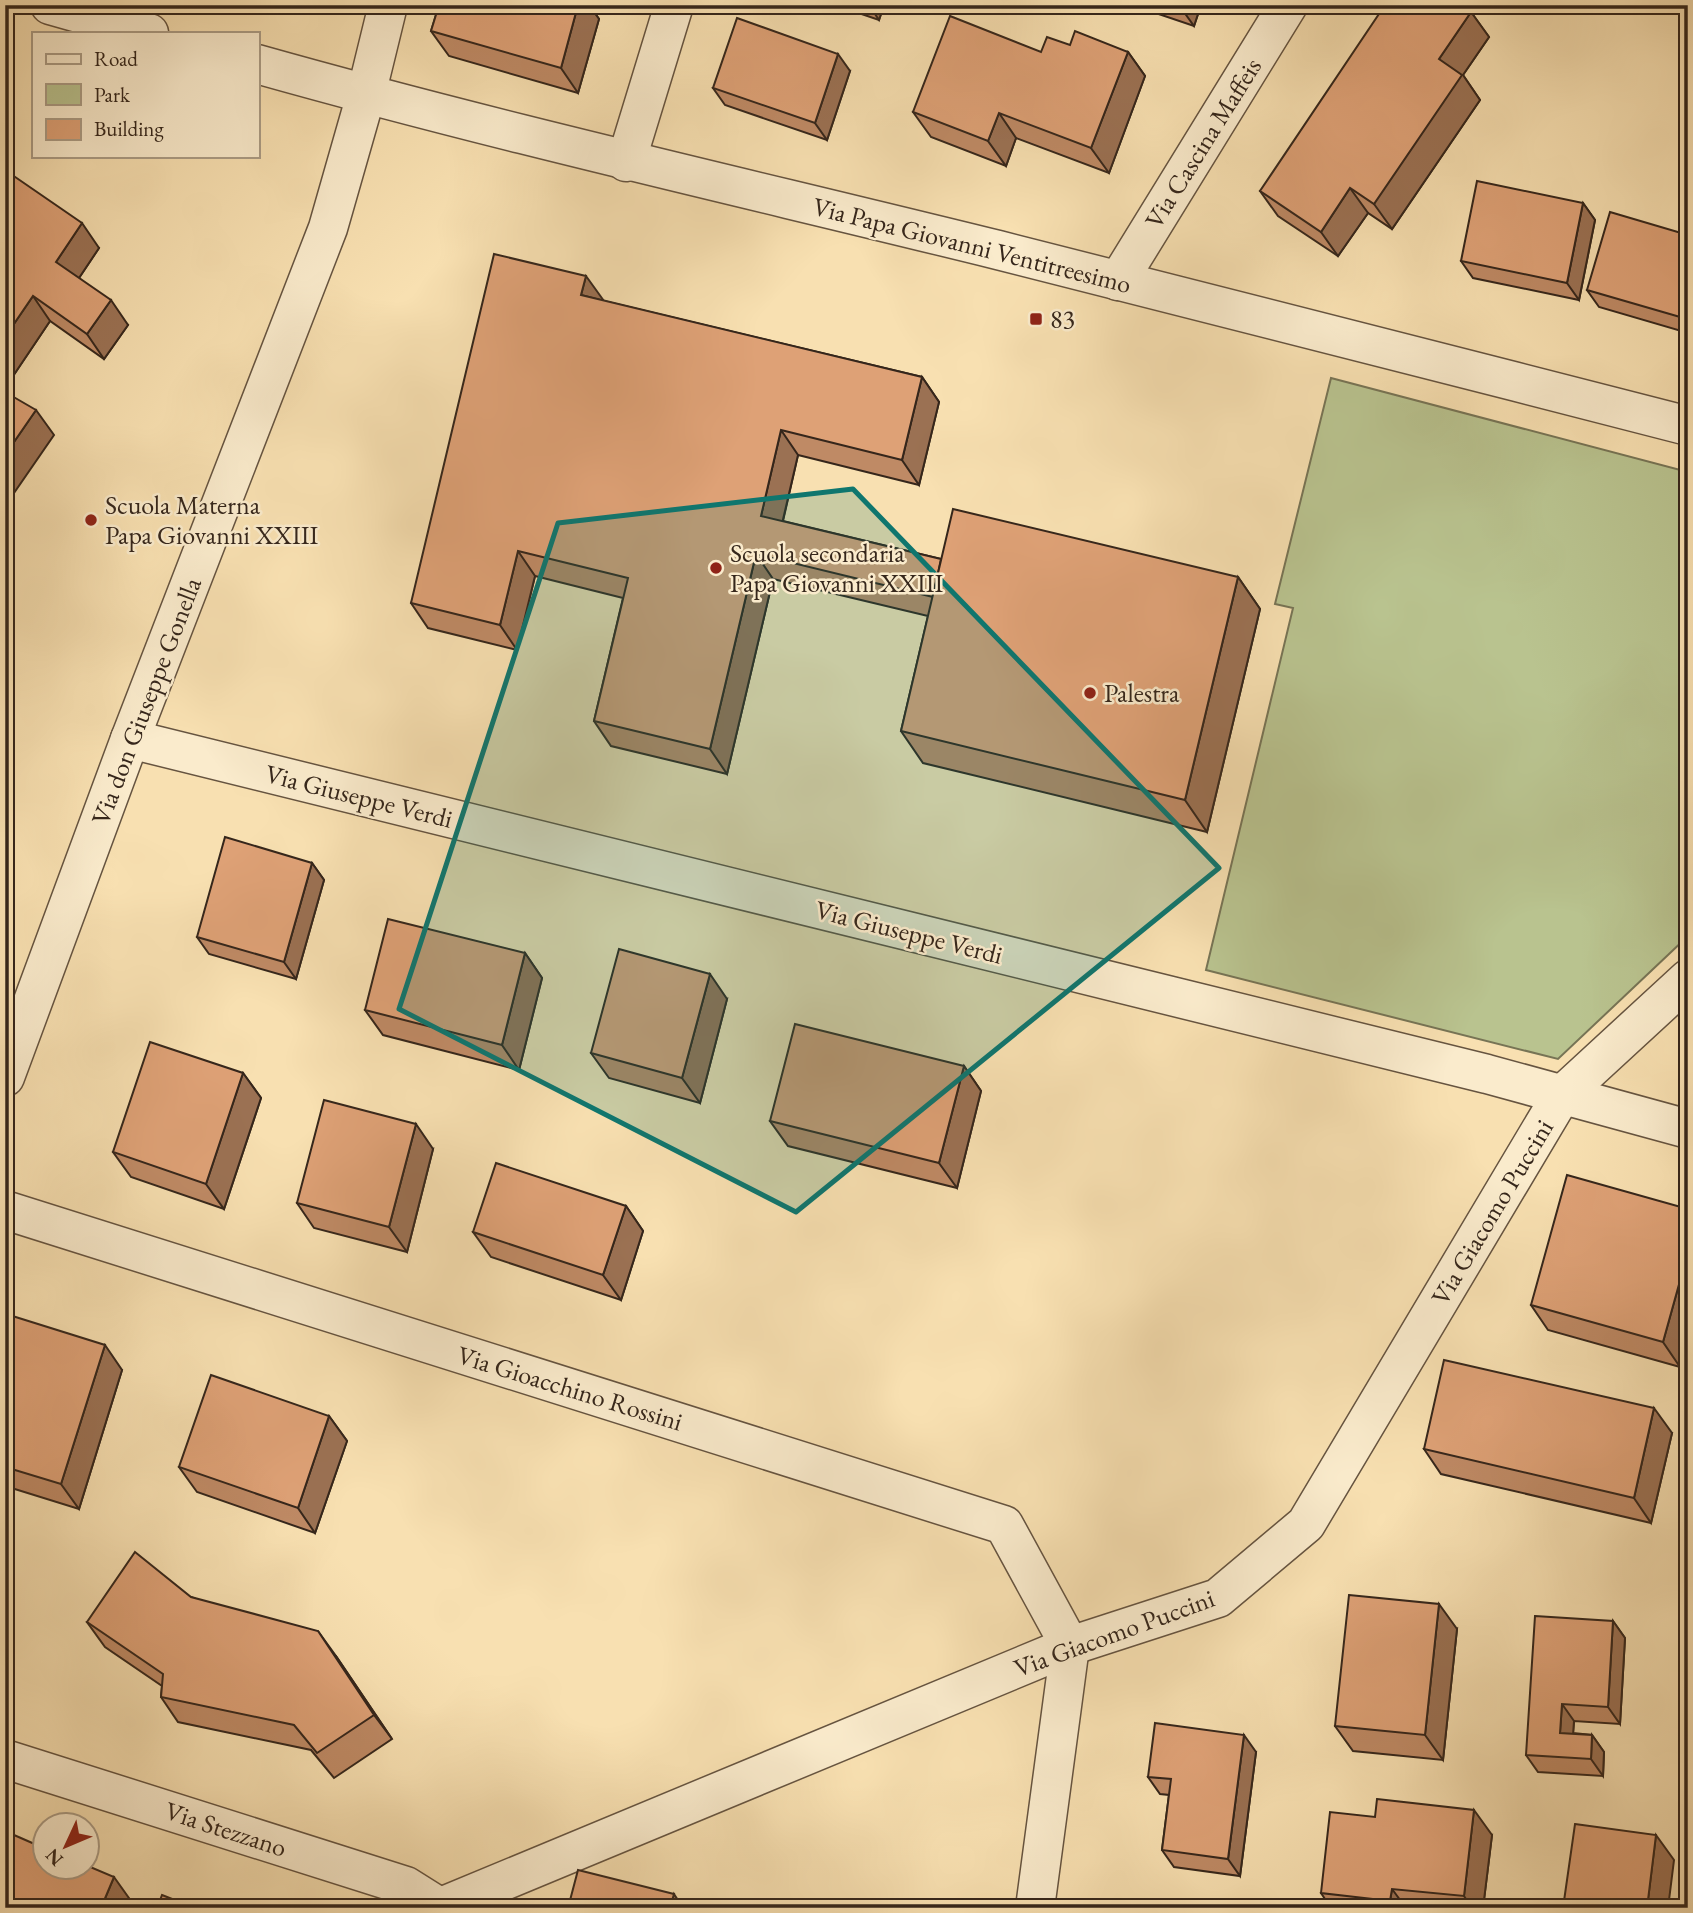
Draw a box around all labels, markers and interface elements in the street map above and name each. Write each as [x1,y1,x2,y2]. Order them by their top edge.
legend [32,32,259,158]
text: Road [94,45,138,72]
street label: Via Cascina Maffeis [1137,51,1269,235]
text: Park [94,81,131,108]
text: Building [94,115,164,142]
street label: Via Papa Giovanni Ventitreesimo [809,189,1135,301]
place label: 83 [1050,302,1075,336]
marker: 83 [1028,311,1044,327]
place label: Scuola Materna Papa Giovanni XXIII [105,488,319,552]
marker: Scuola Materna Papa Giovanni XXIII [83,512,99,528]
place label: Scuola secondaria Papa Giovanni XXIII [730,536,944,600]
marker: Scuola secondaria Papa Giovanni XXIII [708,560,724,576]
street label: Via don Giuseppe Gonella [83,572,209,830]
place label: Palestra [1104,676,1180,710]
marker: Palestra [1082,685,1098,701]
street label: Via Giuseppe Verdi [262,756,456,836]
street label: Via Giuseppe Verdi [812,892,1006,972]
street label: Via Giacomo Puccini [1423,1113,1561,1311]
street label: Via Gioacchino Rossini [453,1338,687,1438]
street label: Via Giacomo Puccini [1009,1581,1219,1685]
street label: Via Stezzano [161,1793,291,1865]
north arrow [32,1812,102,1882]
text: N [39,1843,68,1872]

